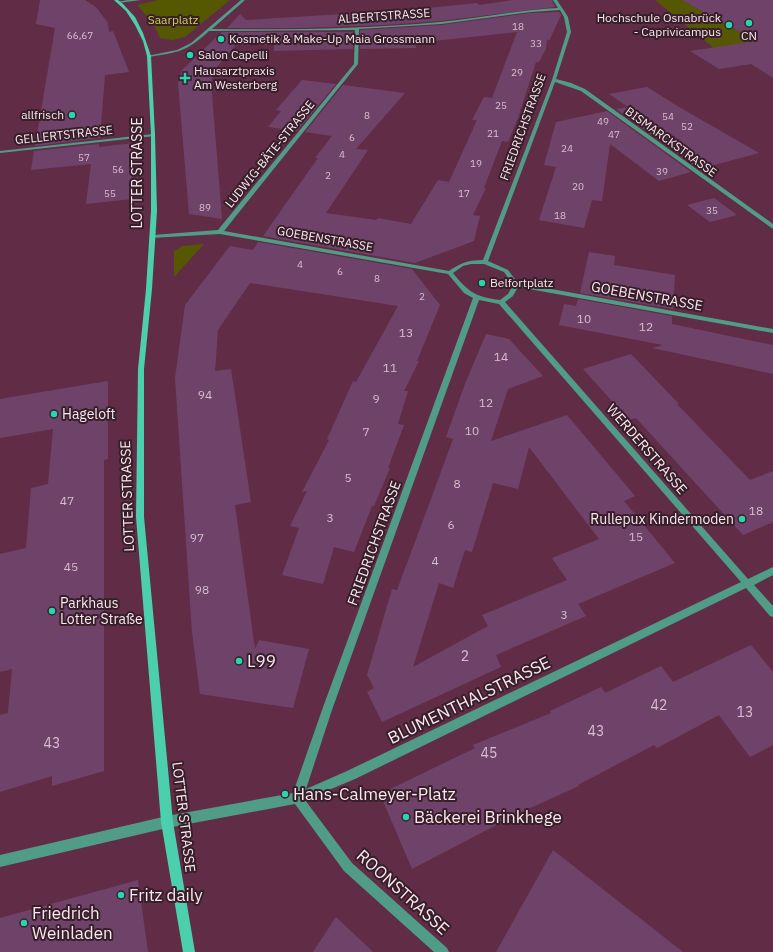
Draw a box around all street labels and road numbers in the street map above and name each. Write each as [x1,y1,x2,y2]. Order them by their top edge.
street label: ALBERTSTRASSE [337,5,431,26]
street label: FRIEDRICHSTRASSE [496,71,549,182]
street label: LUDWIG-BÄTE-STRASSE [222,97,317,210]
street label: BISMARCKSTRASSE [623,103,720,180]
street label: LOTTER STRASSE [128,117,146,229]
street label: GELLERTSTRASSE [14,122,114,147]
street label: GOEBENSTRASSE [276,223,374,254]
street label: GOEBENSTRASSE [590,277,704,315]
street label: WERDERSTRASSE [603,400,691,498]
street label: LOTTER STRASSE [116,440,138,552]
street label: FRIEDRICHSTRASSE [343,478,405,608]
street label: BLUMENTHALSTRASSE [384,651,554,749]
street label: LOTTER STRASSE [168,761,200,873]
street label: ROONSTRASSE [352,845,454,939]

